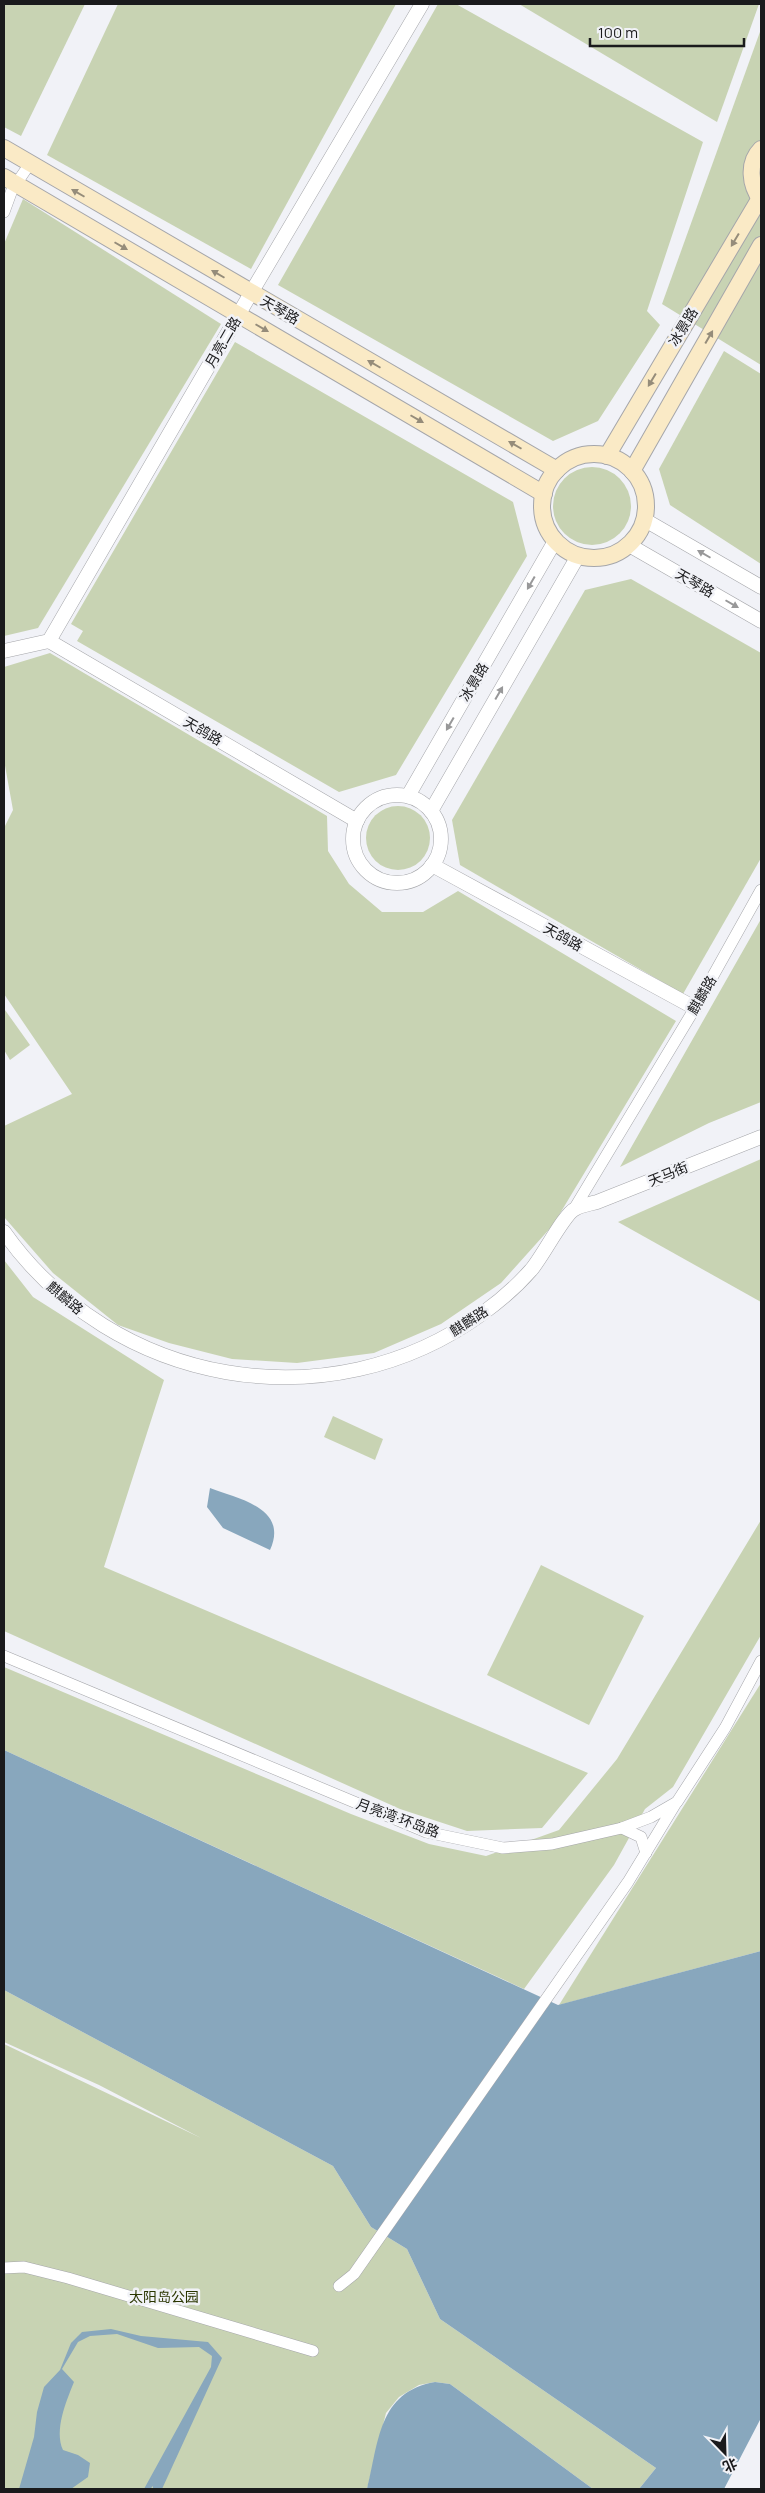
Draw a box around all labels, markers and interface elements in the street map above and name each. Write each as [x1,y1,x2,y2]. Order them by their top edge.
scale bar [590,15,744,47]
text: 100 m [598,22,638,43]
one-way arrow [71,188,84,197]
one-way arrow [730,234,739,247]
one-way arrow [114,242,129,250]
one-way arrow [212,269,225,278]
street label: 天琴路 [257,291,303,328]
street label: 冰景路 [664,304,702,350]
street label: 月亮二路 [200,313,245,371]
one-way arrow [255,324,268,333]
one-way arrow [704,331,713,344]
one-way arrow [368,359,381,368]
one-way arrow [648,372,656,387]
one-way arrow [410,415,423,424]
one-way arrow [508,441,522,450]
one-way arrow [697,550,710,559]
street label: 天琴路 [672,564,718,601]
one-way arrow [526,576,535,590]
one-way arrow [725,600,738,609]
street label: 冰景路 [455,659,492,705]
one-way arrow [495,686,504,700]
street label: 天鸽路 [180,712,226,749]
one-way arrow [445,717,454,731]
street label: 天鸽路 [540,918,586,955]
street label: 麒麟路 [683,972,720,1018]
street label: 天马街 [645,1157,691,1190]
street label: 麒麟路 [43,1277,88,1318]
street label: 麒麟路 [446,1301,492,1340]
street label: 月亮湾·环岛路 [354,1794,442,1841]
park label: 太阳岛公园 [129,2287,199,2306]
north arrow [700,2428,750,2478]
text: 北 [720,2454,740,2477]

